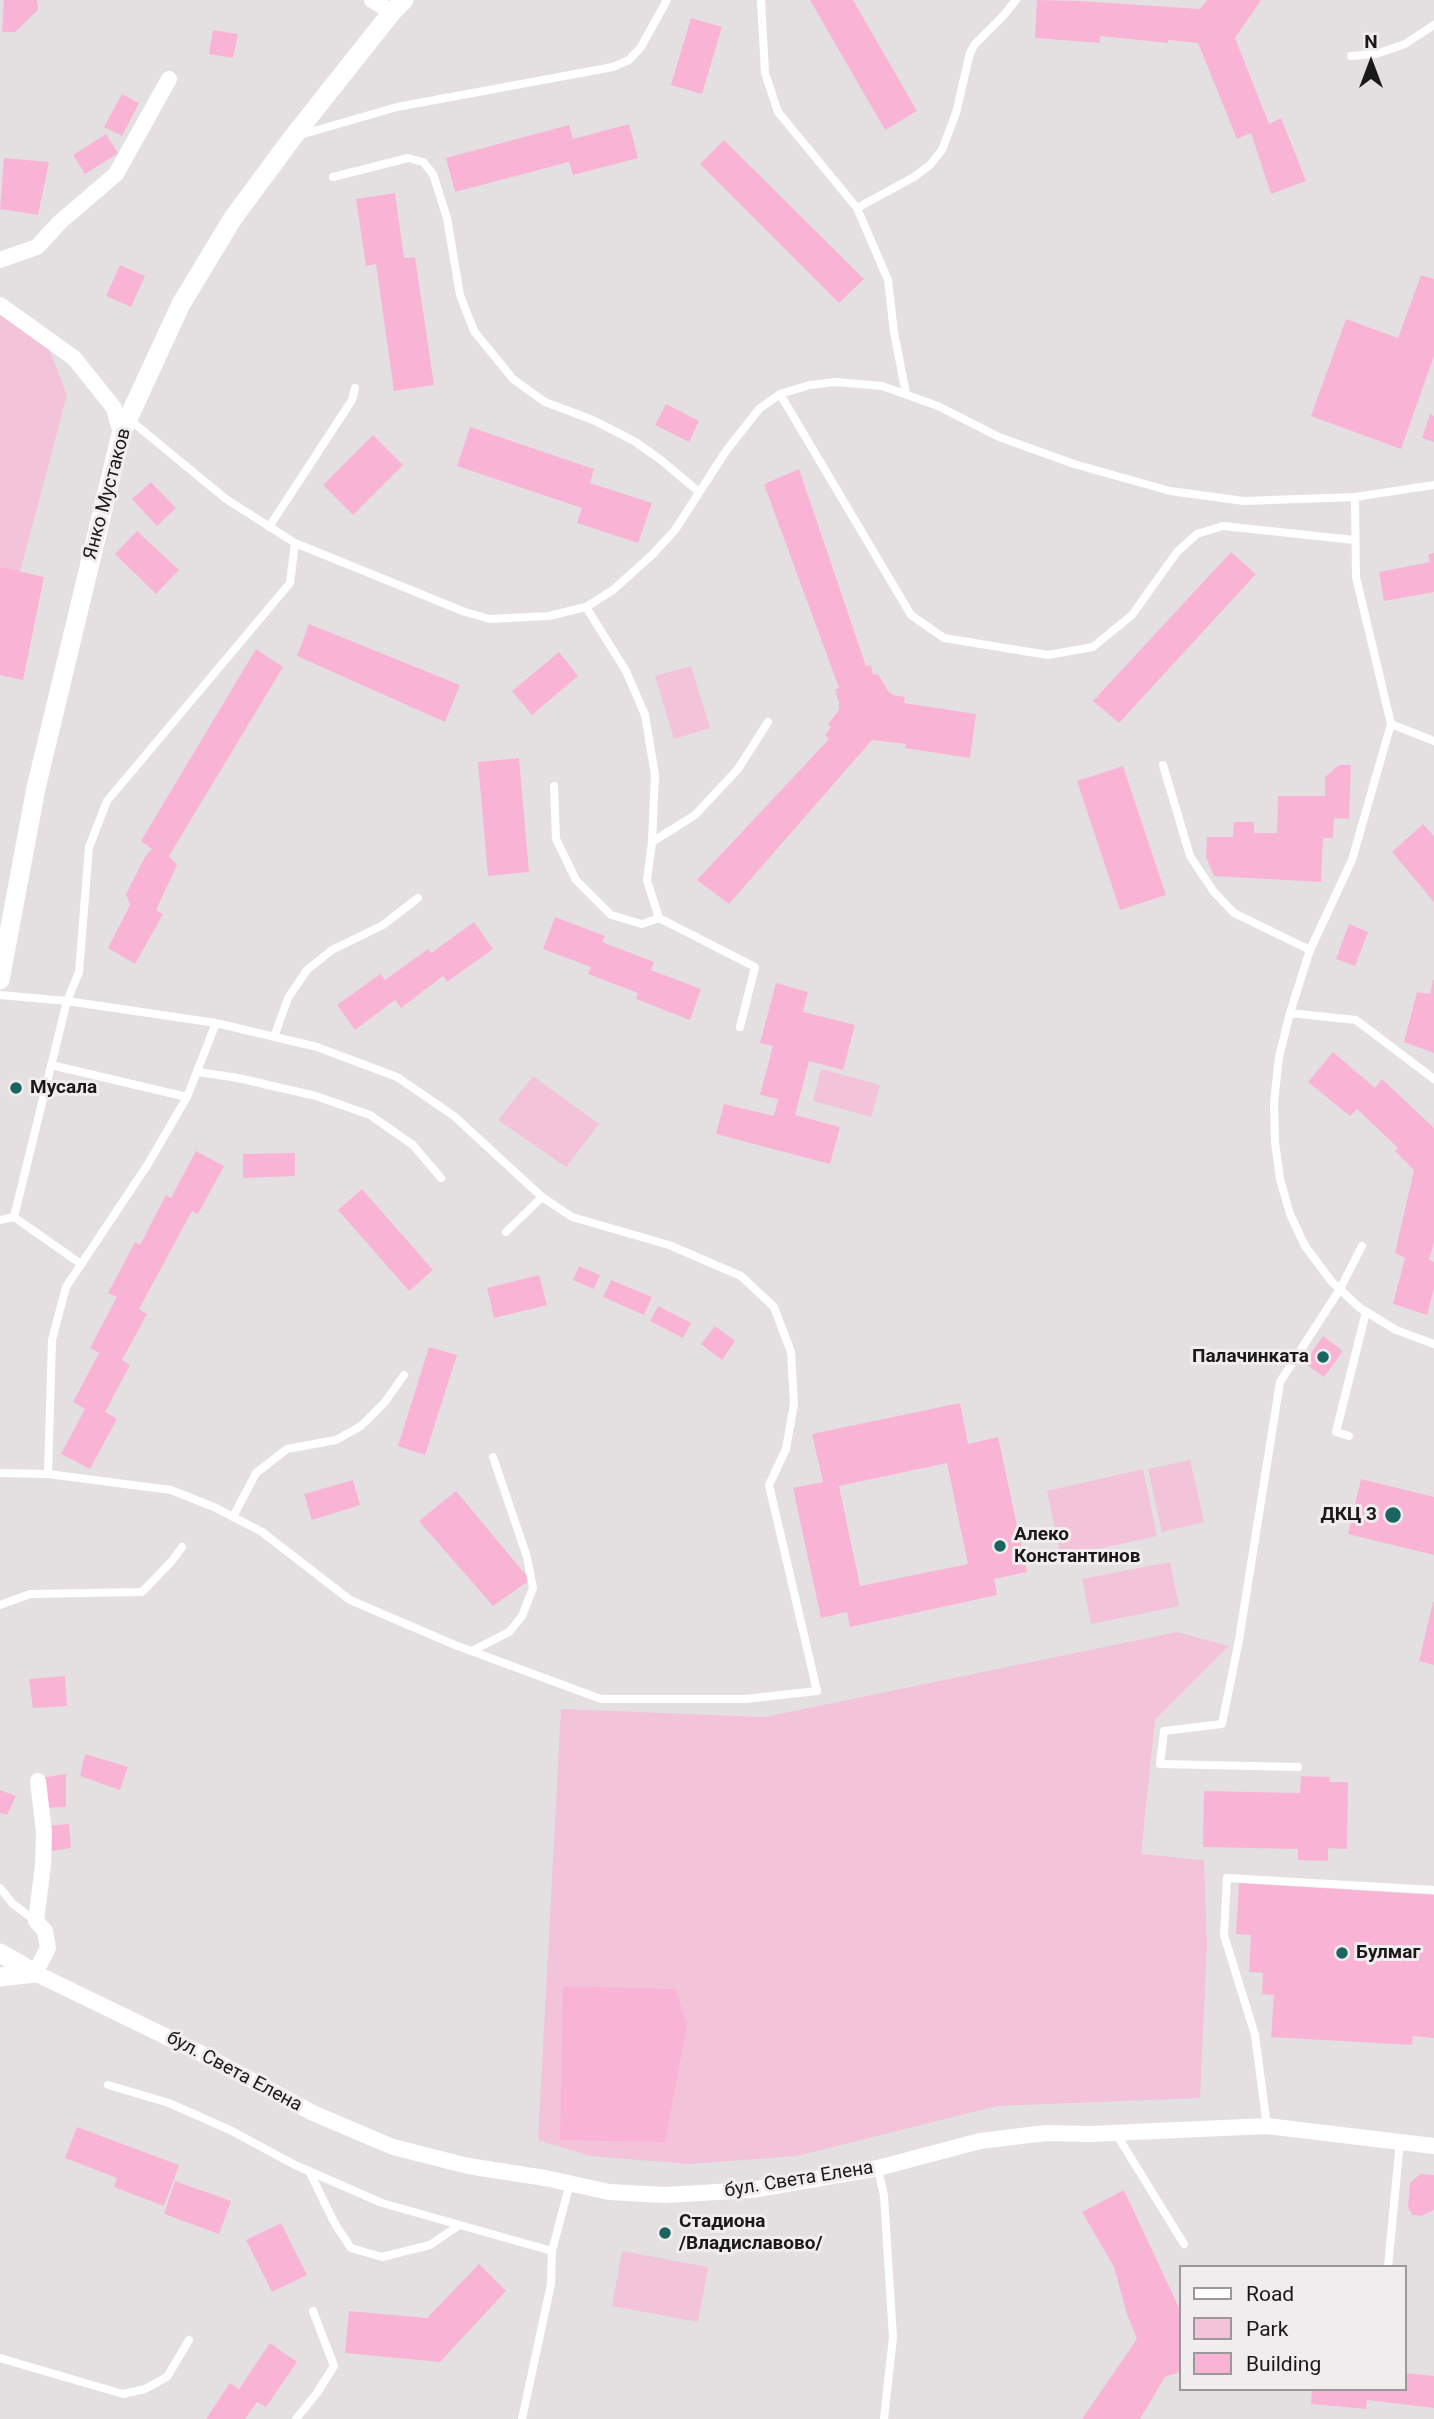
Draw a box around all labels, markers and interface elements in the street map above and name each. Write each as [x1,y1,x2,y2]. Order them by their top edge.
north arrow [1336,28,1406,98]
text: N [1364,30,1378,53]
street label: Янко Мустаков [79,426,137,562]
place label: Мусала [30,1077,97,1099]
marker: Мусала [8,1080,24,1096]
place label: Палачинката [1192,1346,1309,1368]
marker: Палачинката [1315,1349,1331,1365]
place label: ДКЦ 3 [1321,1504,1377,1526]
marker: ДКЦ 3 [1383,1505,1403,1525]
place label: Алеко Константинов [1014,1524,1141,1568]
marker: Алеко Константинов [992,1538,1008,1554]
place label: Булмаг [1356,1942,1420,1964]
marker: Булмаг [1334,1945,1350,1961]
street label: бул. Света Елена [162,2027,306,2117]
street label: бул. Света Елена [723,2157,875,2203]
place label: Стадиона /Владиславово/ [679,2211,823,2255]
marker: Стадиона /Владиславово/ [657,2225,673,2241]
legend [1178,2265,1406,2391]
text: Road [1246,2282,1294,2306]
text: Park [1246,2317,1288,2341]
text: Building [1246,2352,1321,2376]

